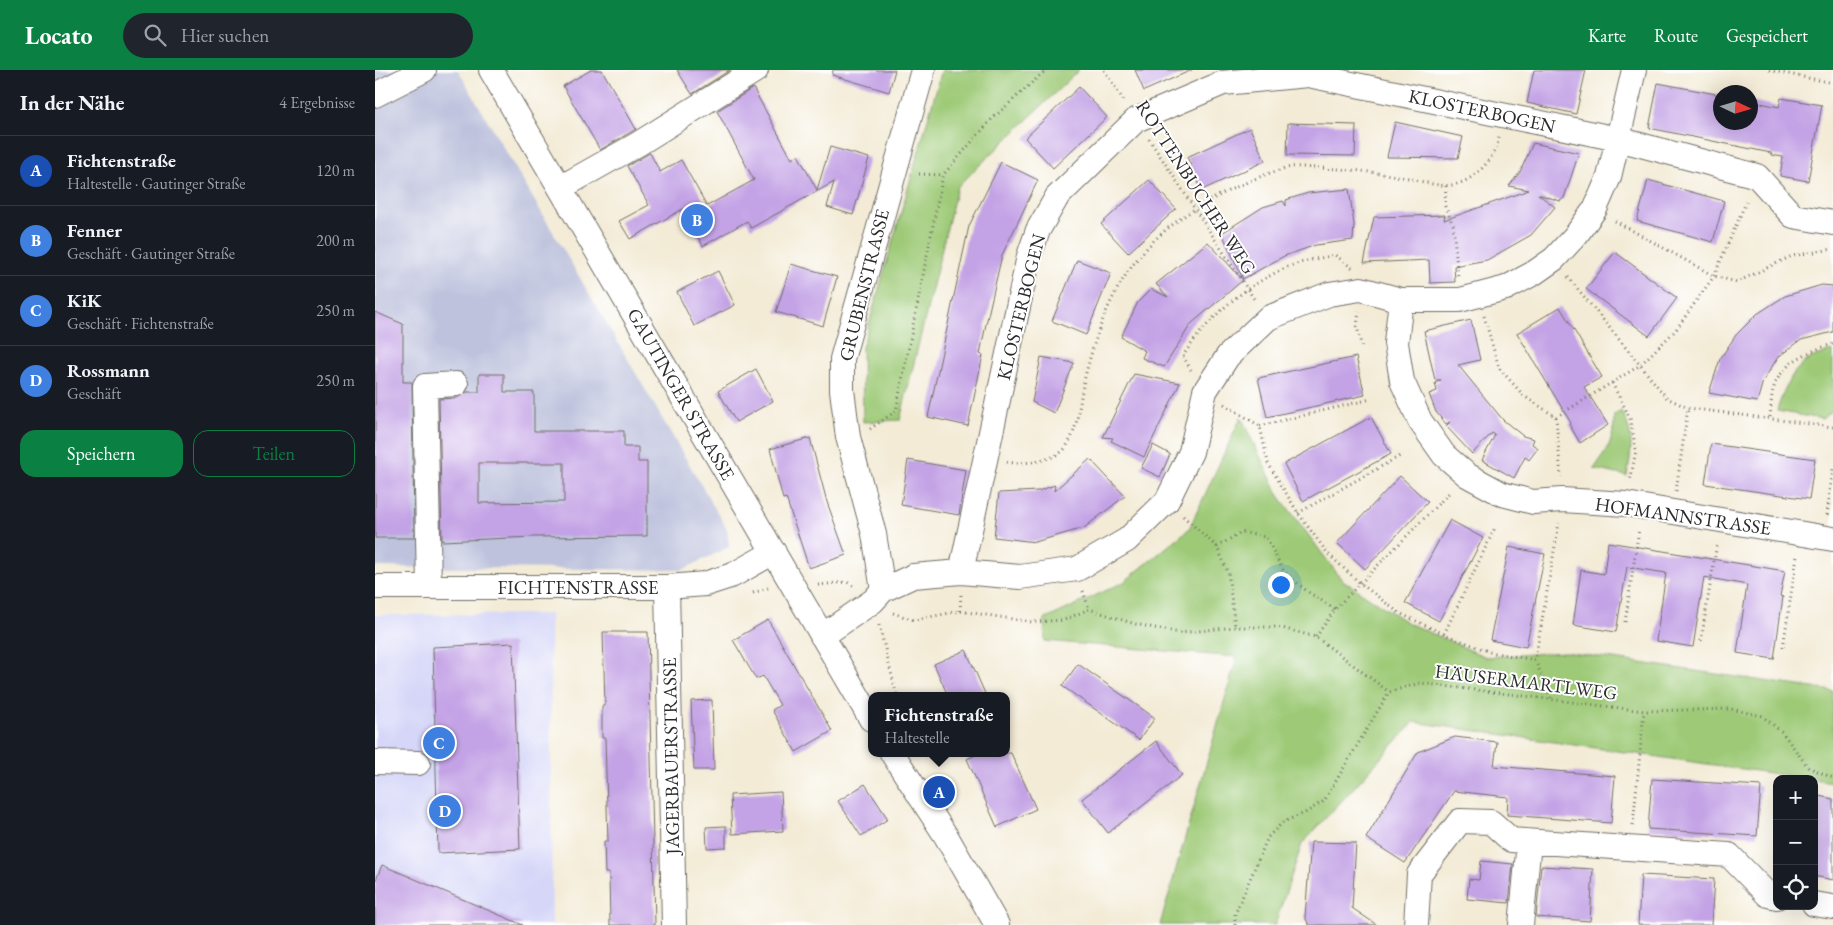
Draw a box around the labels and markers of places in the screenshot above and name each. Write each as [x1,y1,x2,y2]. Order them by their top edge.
pin: B [681,201,713,239]
pin: C [423,724,455,762]
pin: A [923,773,955,811]
pin: D [429,792,461,830]

